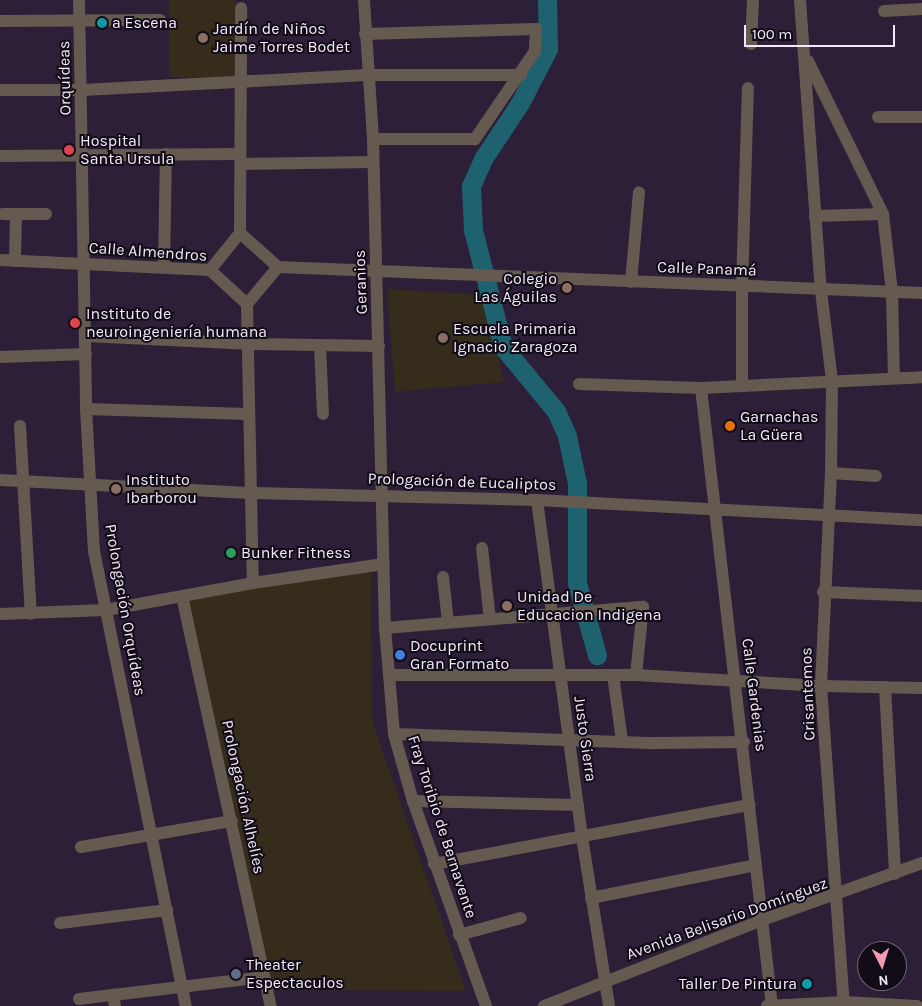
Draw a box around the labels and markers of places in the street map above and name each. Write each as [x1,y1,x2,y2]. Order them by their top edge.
place label: a Escena [112,13,177,33]
marker: a Escena [96,17,108,29]
place label: Jardín de Niños Jaime Torres Bodet [213,19,350,57]
marker: Jardín de Niños Jaime Torres Bodet [197,32,209,44]
place label: Hospital Santa Ursula [80,131,174,169]
marker: Hospital Santa Ursula [62,143,76,157]
place label: Colegio Las Águilas [474,269,557,307]
marker: Colegio Las Águilas [561,282,573,294]
place label: Instituto de neuroingeniería humana [86,304,267,342]
marker: Instituto de neuroingeniería humana [68,316,82,330]
place label: Escuela Primaria Ignacio Zaragoza [453,319,578,357]
marker: Escuela Primaria Ignacio Zaragoza [437,332,449,344]
place label: Garnachas La Güera [740,407,818,445]
marker: Garnachas La Güera [724,420,736,432]
place label: Instituto Ibarborou [126,470,197,508]
marker: Instituto Ibarborou [110,483,122,495]
place label: Bunker Fitness [241,543,351,563]
marker: Bunker Fitness [225,547,237,559]
place label: Unidad De Educacion Indigena [517,587,662,625]
marker: Unidad De Educacion Indigena [501,600,513,612]
place label: Docuprint Gran Formato [410,636,509,674]
marker: Docuprint Gran Formato [394,649,406,661]
place label: Theater Espectaculos [246,955,344,993]
marker: Theater Espectaculos [230,968,242,980]
place label: Taller De Pintura [679,974,797,994]
marker: Taller De Pintura [801,978,813,990]

